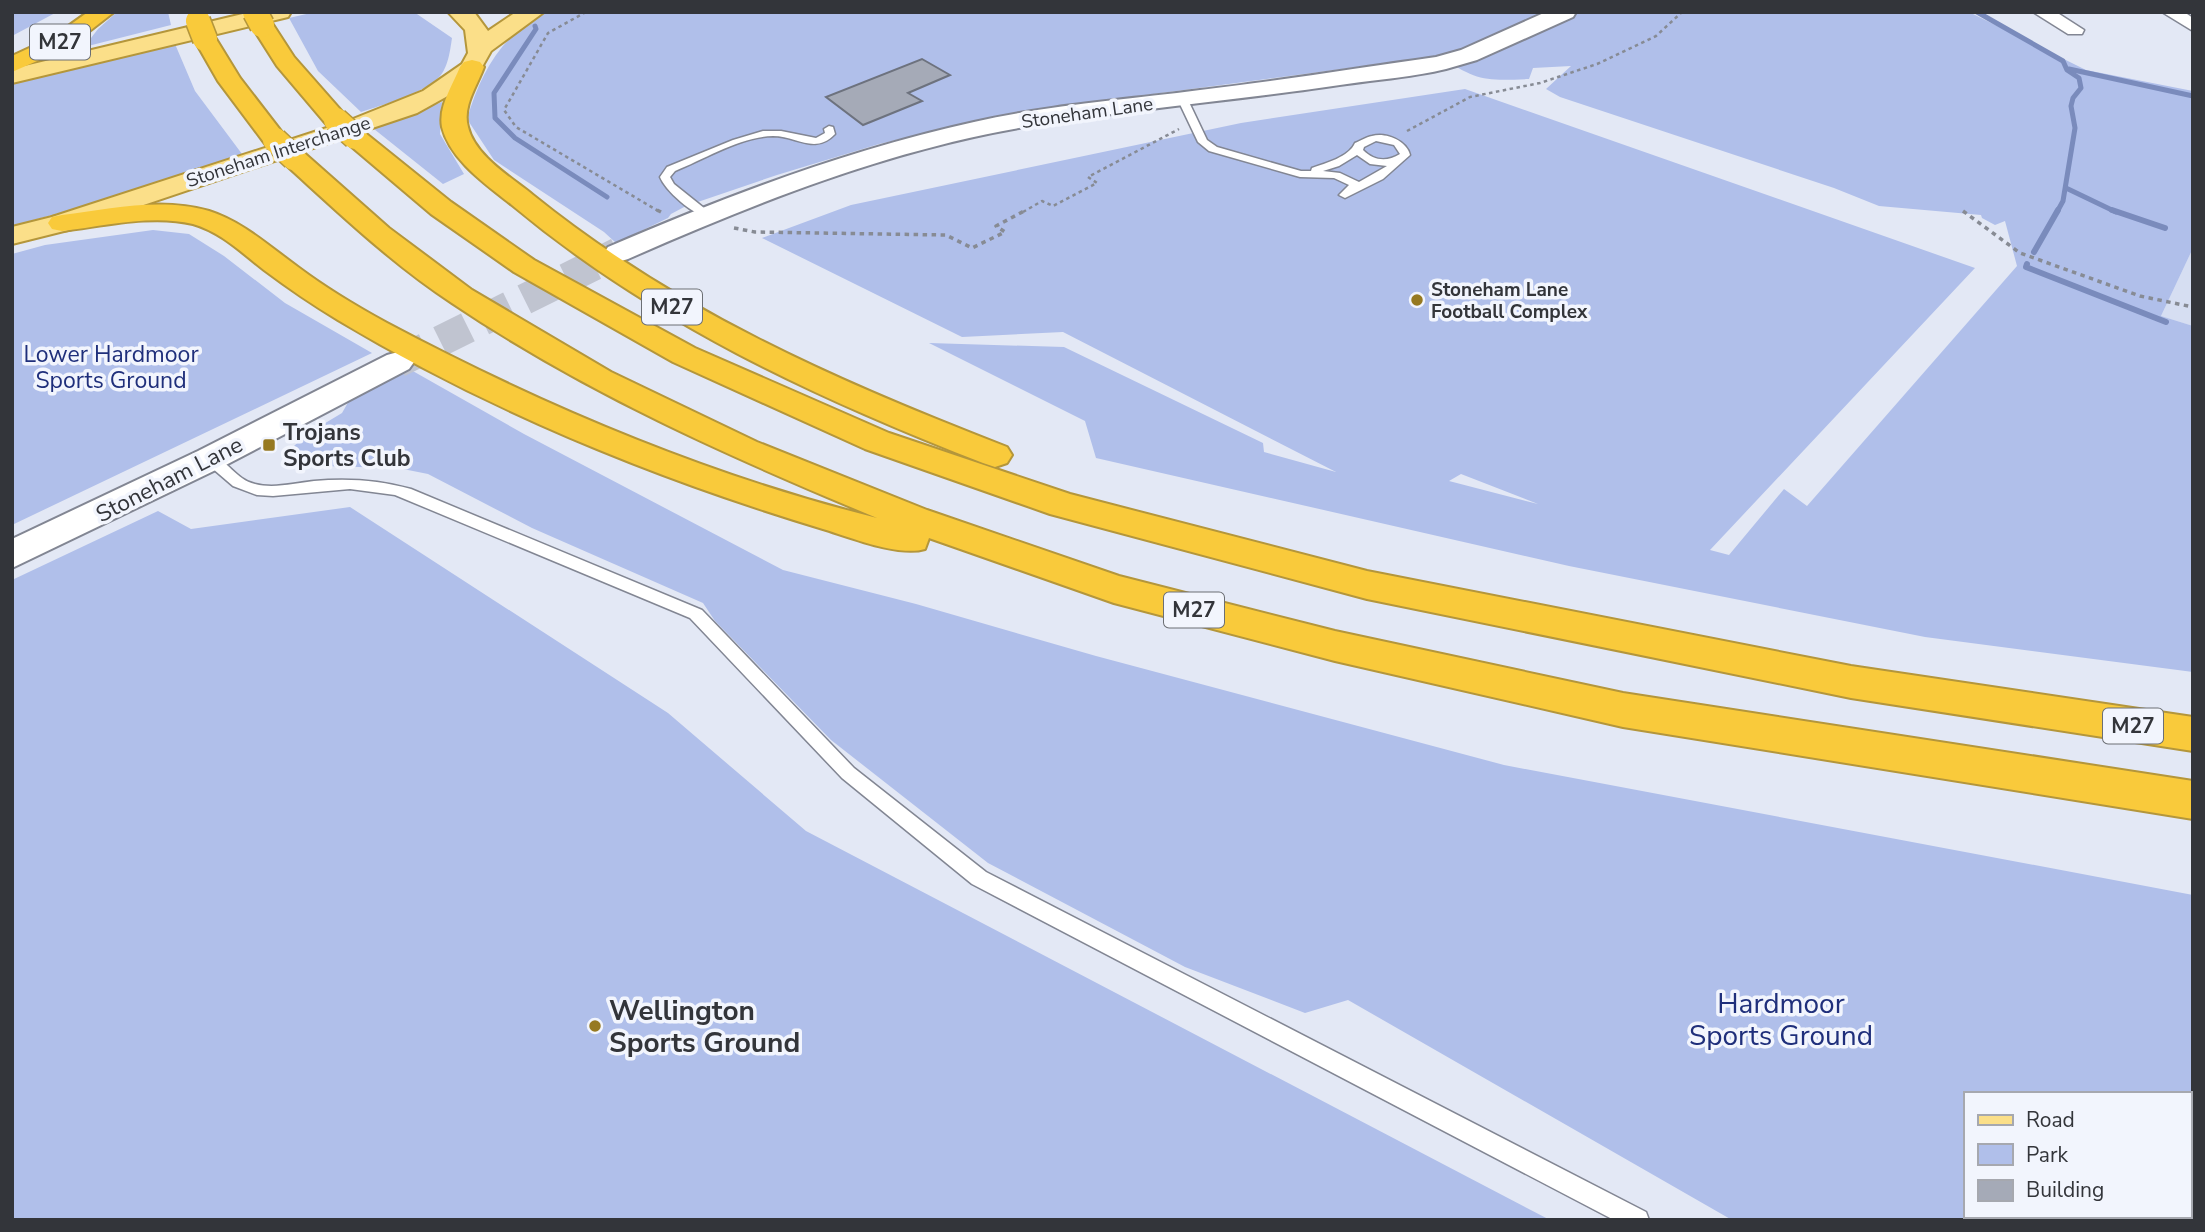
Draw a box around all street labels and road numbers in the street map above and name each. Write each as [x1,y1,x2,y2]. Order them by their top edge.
road number: M27 [30,24,90,60]
street label: Stoneham Lane [1019,91,1155,135]
street label: Stoneham Interchange [183,110,374,194]
road number: M27 [642,290,702,324]
street label: Stoneham Lane [90,429,248,530]
road number: M27 [1164,592,1224,628]
road number: M27 [2103,708,2163,744]

